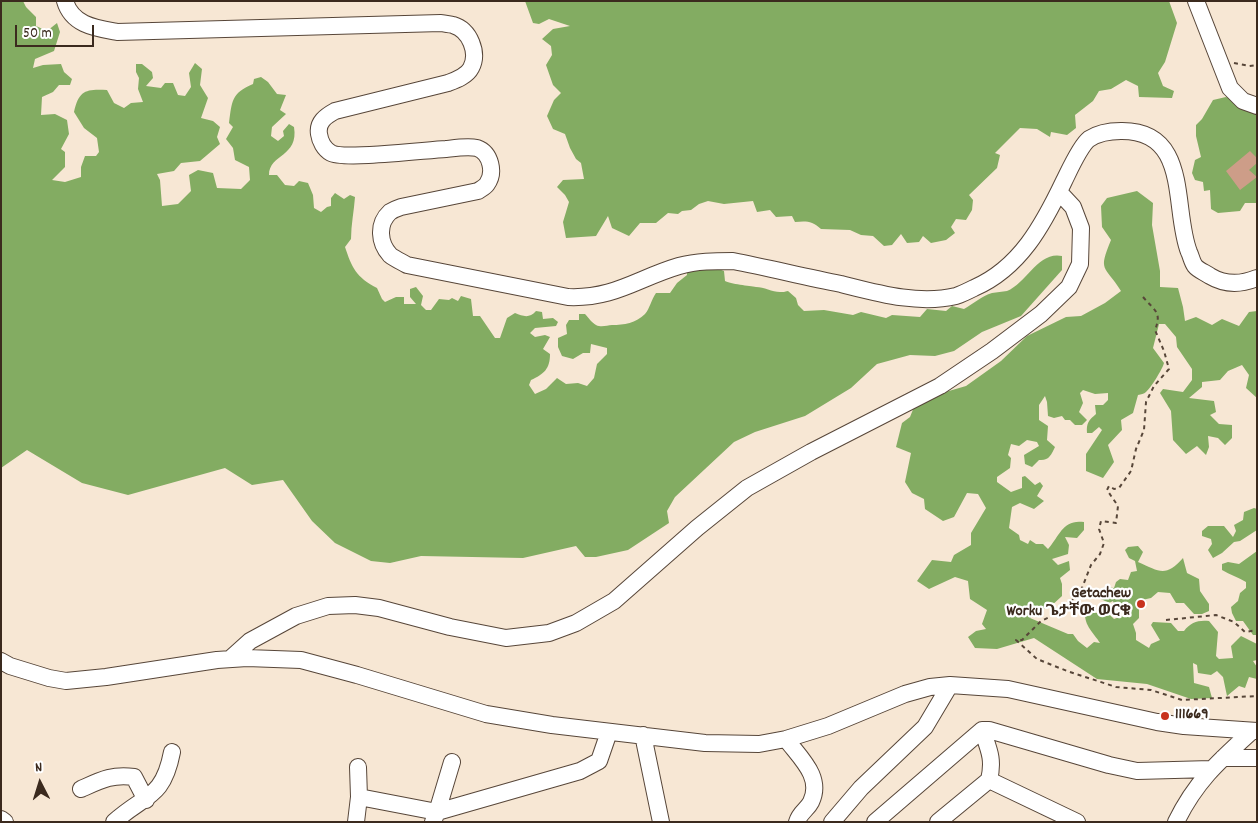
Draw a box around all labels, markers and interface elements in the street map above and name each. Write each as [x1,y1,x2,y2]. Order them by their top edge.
scale bar [18,15,96,47]
text: 50 m [23,23,52,45]
place label: Getachew Worku ጌታቸው ወርቁ [1006,585,1131,623]
marker: Getachew Worku ጌታቸው ወርቁ [1135,598,1147,610]
place label: 111669 [1175,706,1209,726]
marker: 111669 [1159,710,1171,722]
north arrow [15,758,65,808]
text: N [34,758,43,778]

